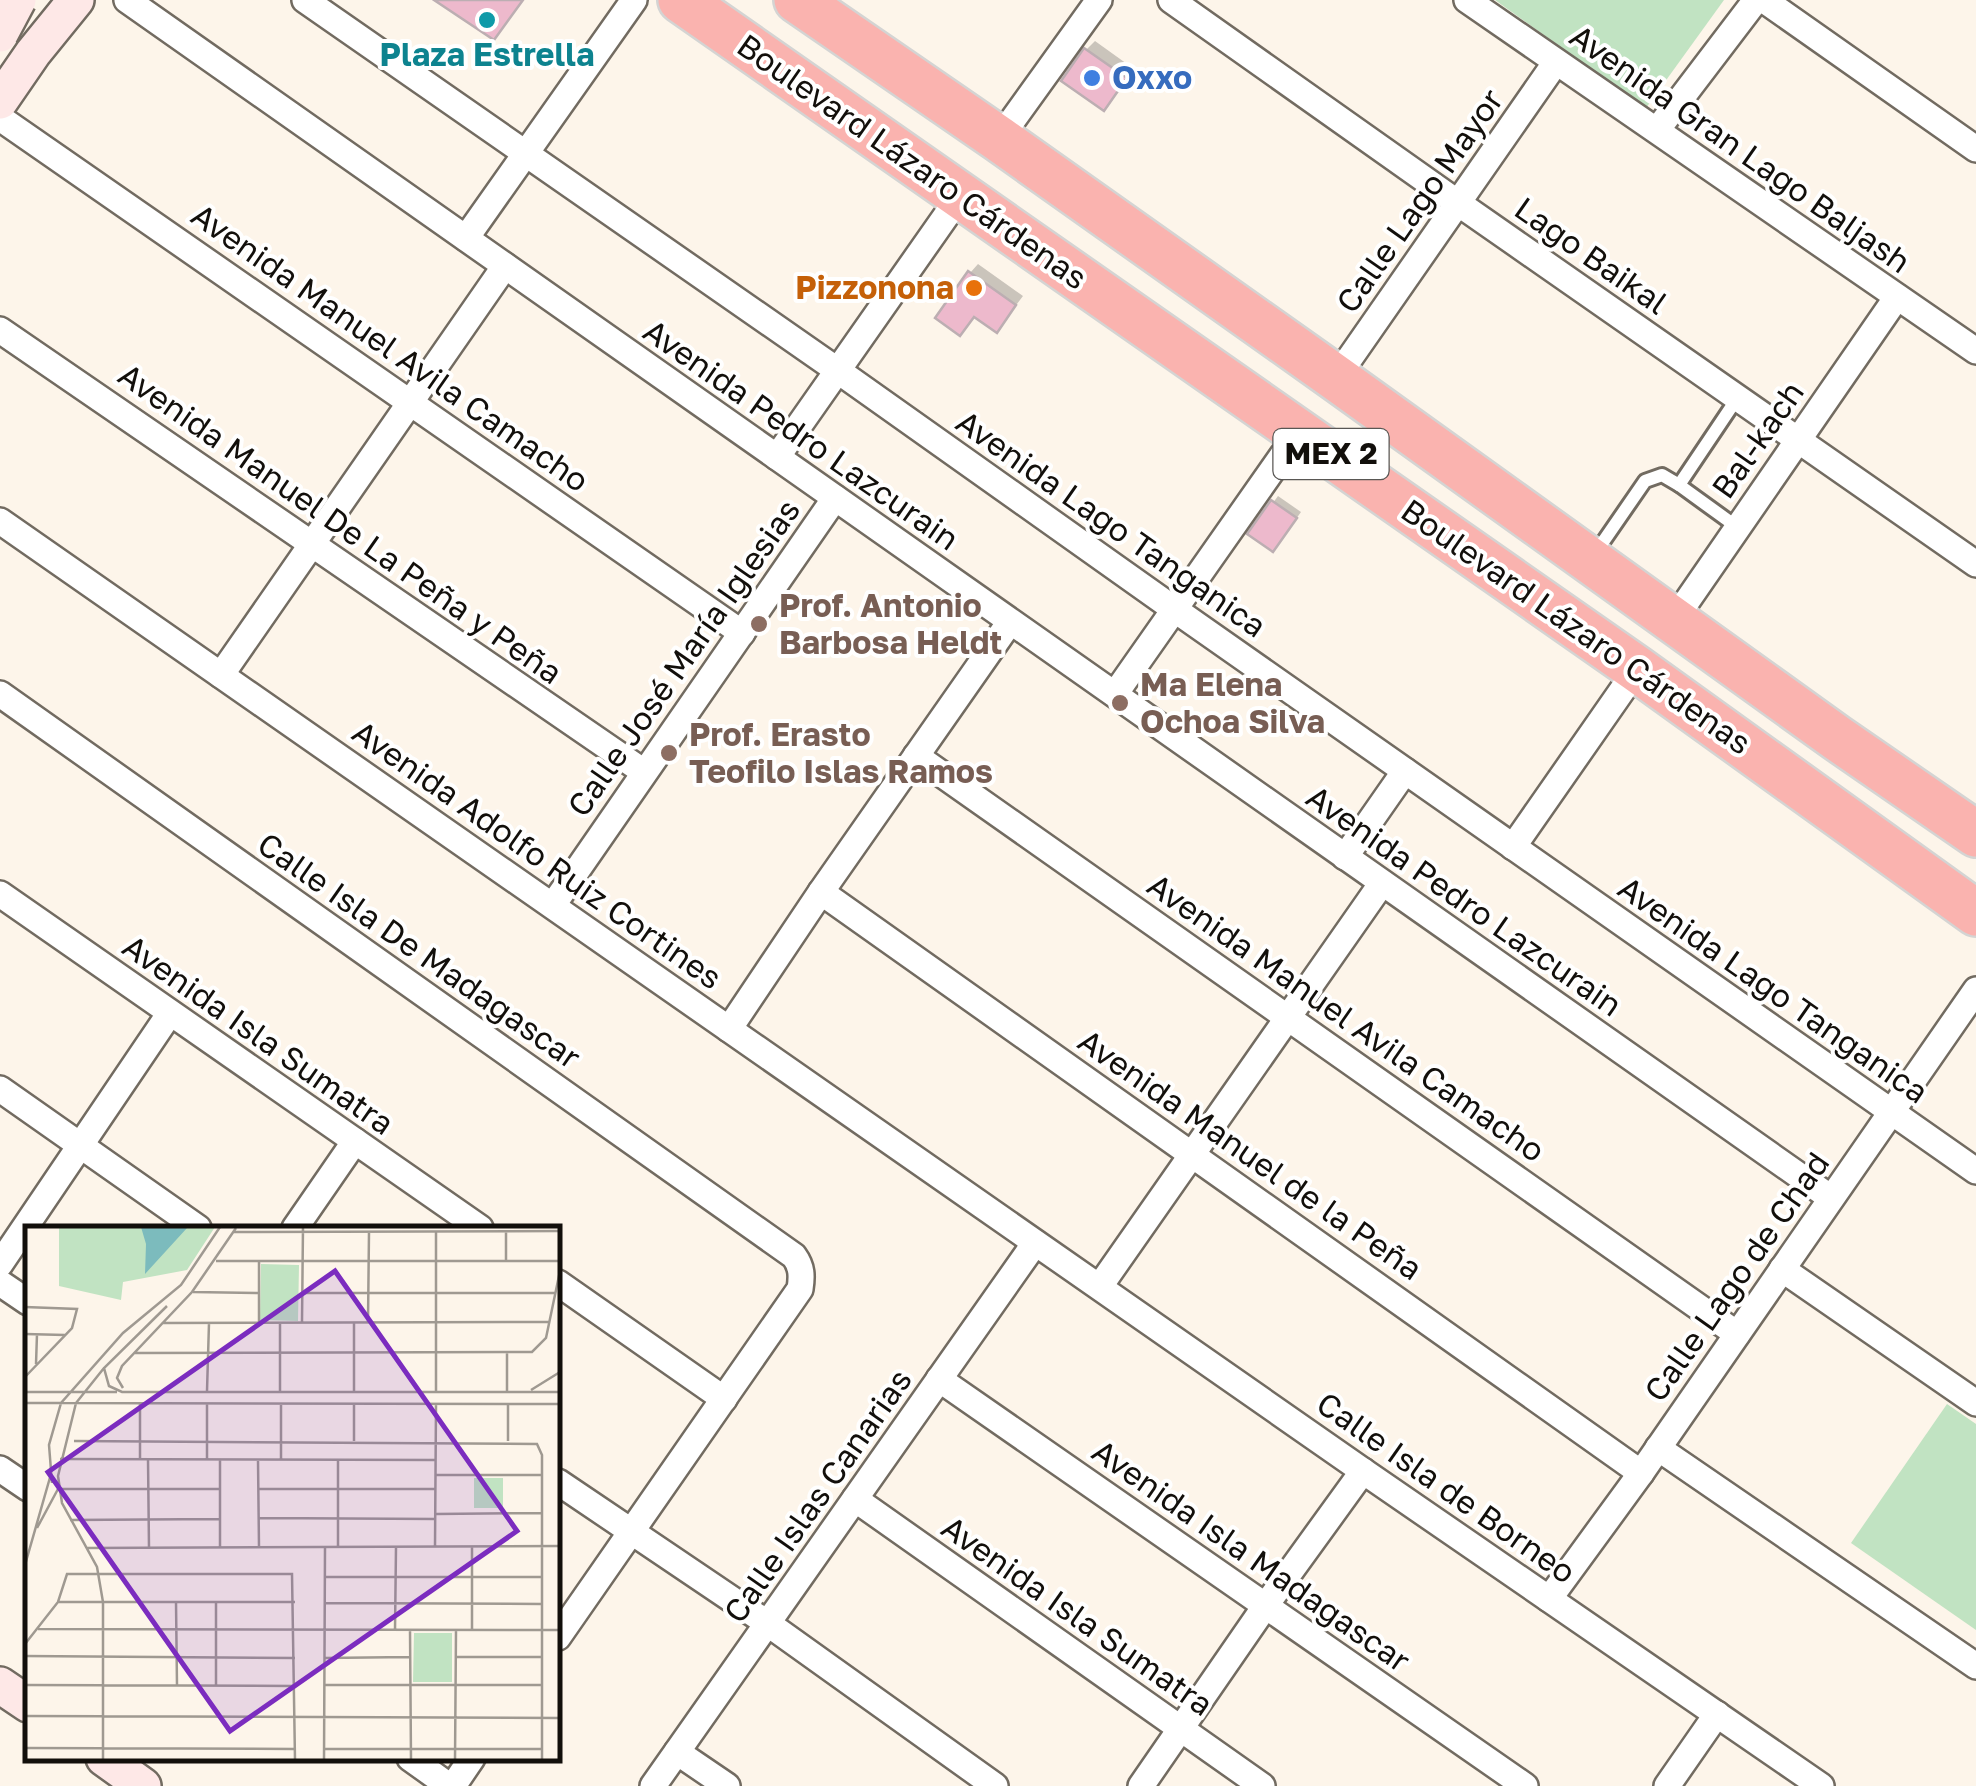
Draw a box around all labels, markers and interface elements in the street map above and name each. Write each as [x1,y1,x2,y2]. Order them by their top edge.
marker: Plaza Estrella [476,9,498,31]
street label: Avenida Gran Lago Baljash [1563,16,1918,280]
street label: Boulevard Lázaro Cárdenas [730,26,1095,297]
place label: Plaza Estrella [379,35,595,73]
place label: Oxxo [1112,58,1192,96]
marker: Oxxo [1081,67,1103,89]
street label: Calle Lago Mayor [1328,81,1510,319]
street label: Lago Baikal [1508,189,1675,322]
street label: Avenida Manuel Avila Camacho [185,195,596,499]
place label: Pizzonona [795,268,954,306]
marker: Pizzonona [963,277,985,299]
street label: Avenida Pedro Lazcurain [637,311,966,558]
street label: Avenida Manuel De La Peña y Peña [112,355,569,691]
street label: Bal-kach [1703,374,1811,505]
street label: Avenida Lago Tanganica [949,402,1274,645]
road number: MEX 2 [1274,429,1388,479]
street label: Calle José María Iglesias [559,491,807,823]
street label: Boulevard Lázaro Cárdenas [1394,491,1759,762]
place label: Prof. Antonio Barbosa Heldt [779,586,1002,661]
marker: Prof. Antonio Barbosa Heldt [748,613,770,635]
place label: Ma Elena Ochoa Silva [1140,665,1325,740]
marker: Ma Elena Ochoa Silva [1109,692,1131,714]
street label: Avenida Adolfo Ruiz Cortines [346,712,729,996]
place label: Prof. Erasto Teofilo Islas Ramos [689,715,993,790]
marker: Prof. Erasto Teofilo Islas Ramos [658,742,680,764]
street label: Avenida Pedro Lazcurain [1300,777,1629,1024]
street label: Calle Isla De Madagascar [251,824,588,1076]
street label: Avenida Manuel Avila Camacho [1141,865,1552,1169]
street label: Avenida Lago Tanganica [1611,868,1936,1111]
street label: Avenida Isla Sumatra [116,926,401,1142]
street label: Avenida Manuel de la Peña [1072,1021,1430,1287]
street label: Calle Lago de Chad [1636,1144,1836,1408]
inset map [25,1226,560,1761]
street label: Calle Islas Canarias [715,1361,919,1629]
street label: Calle Isla de Borneo [1310,1384,1583,1591]
street label: Avenida Isla Madagascar [1086,1431,1418,1679]
street label: Avenida Isla Sumatra [935,1507,1220,1723]

